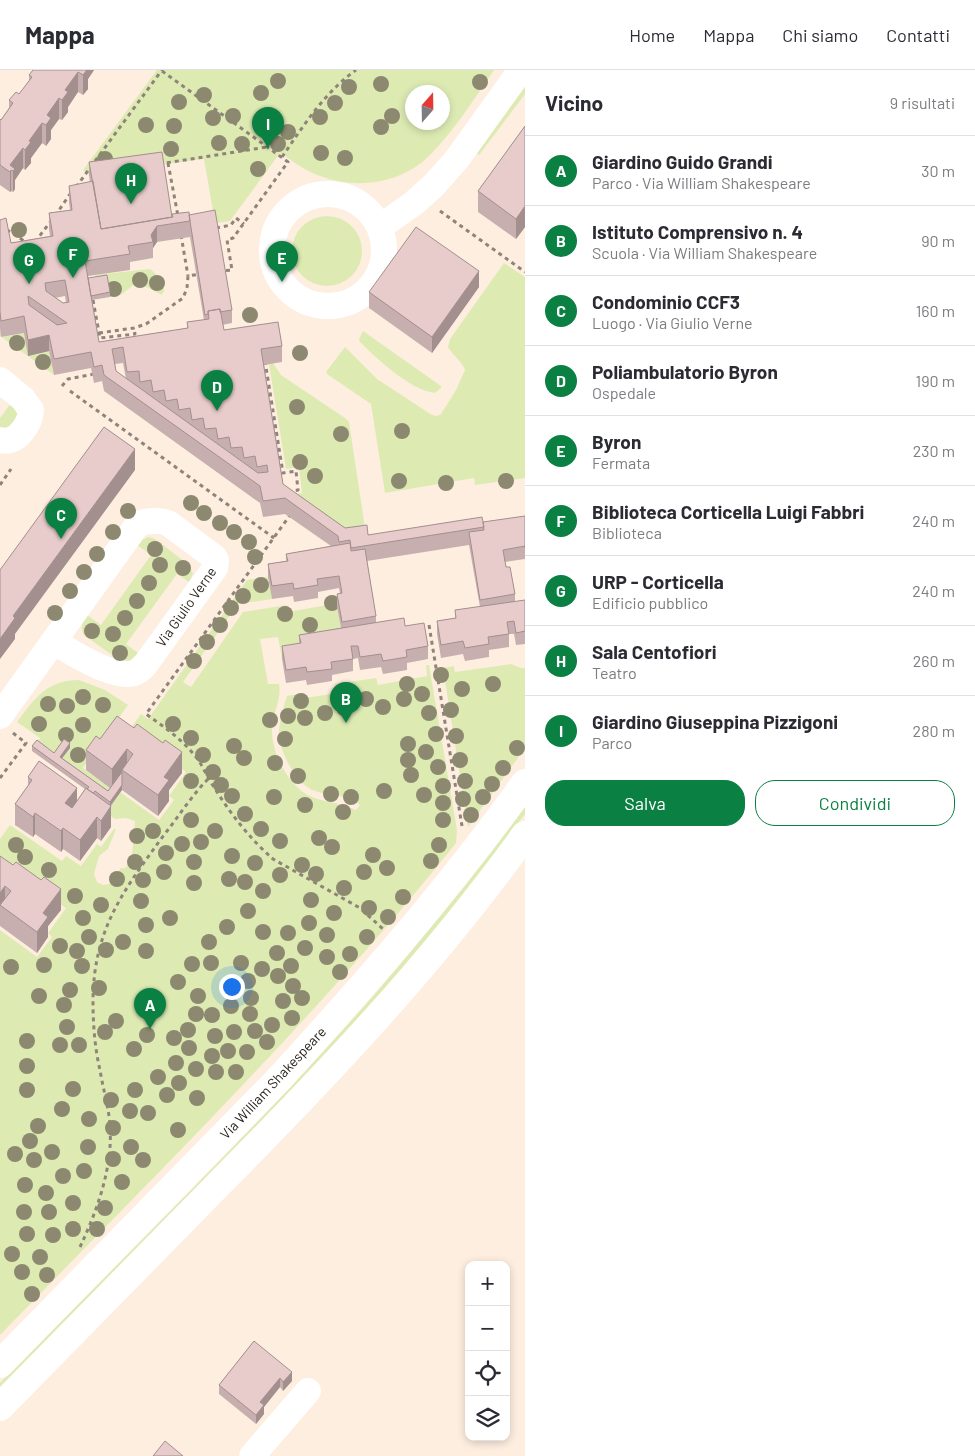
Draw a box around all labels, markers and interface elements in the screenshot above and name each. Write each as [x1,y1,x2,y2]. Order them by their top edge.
text: Mappa [25,20,95,49]
text: Home [629,24,675,46]
text: Mappa [703,24,754,46]
text: Chi siamo [782,24,858,46]
text: Contatti [886,24,950,46]
north arrow [405,85,450,130]
text: Vicino [545,90,603,115]
text: 9 risultati [890,93,955,112]
pin: I [252,107,284,148]
text: Giardino Guido Grandi [592,150,773,173]
text: A [556,161,566,180]
text: 30 m [921,161,955,180]
pin: H [115,163,147,204]
text: Parco · Via William Shakespeare [592,173,811,192]
text: Istituto Comprensivo n. 4 [592,220,803,243]
text: B [556,231,566,250]
text: 90 m [921,231,955,250]
pin: F [57,237,89,278]
pin: E [266,241,298,282]
pin: G [13,243,45,284]
text: Scuola · Via William Shakespeare [592,243,817,262]
text: Condominio CCF3 [592,290,740,313]
text: C [556,301,566,320]
text: 160 m [916,301,955,320]
text: Luogo · Via Giulio Verne [592,313,752,332]
text: Poliambulatorio Byron [592,360,778,383]
pin: D [201,370,233,411]
text: D [556,371,566,390]
text: 190 m [916,371,955,390]
text: Ospedale [592,383,656,402]
text: Byron [592,430,641,453]
text: E [556,441,566,460]
text: 230 m [913,441,955,460]
text: Fermata [592,453,650,472]
pin: C [45,498,77,539]
text: Biblioteca Corticella Luigi Fabbri [592,500,864,523]
text: F [557,511,565,530]
text: 240 m [912,511,955,530]
text: Biblioteca [592,523,662,542]
street label: Via Giulio Verne [152,563,219,650]
text: URP - Corticella [592,570,724,593]
text: G [556,581,566,600]
text: 240 m [912,581,955,600]
text: Edificio pubblico [592,593,708,612]
text: Sala Centofiori [592,640,717,663]
text: H [556,651,566,670]
text: 260 m [913,651,955,670]
text: Teatro [592,663,637,682]
pin: B [330,682,362,723]
text: Giardino Giuseppina Pizzigoni [592,710,838,733]
text: I [559,721,563,740]
text: 280 m [913,721,955,740]
text: Parco [592,733,632,752]
button: Salva [545,780,745,826]
button: Condividi [755,780,955,826]
your location [219,974,245,1000]
pin: A [134,988,166,1029]
street label: Via William Shakespeare [216,1023,329,1142]
map controls [465,1261,510,1441]
button: + [465,1261,510,1306]
button: − [465,1306,510,1351]
button: locate [465,1351,510,1396]
button: layers [465,1396,510,1441]

